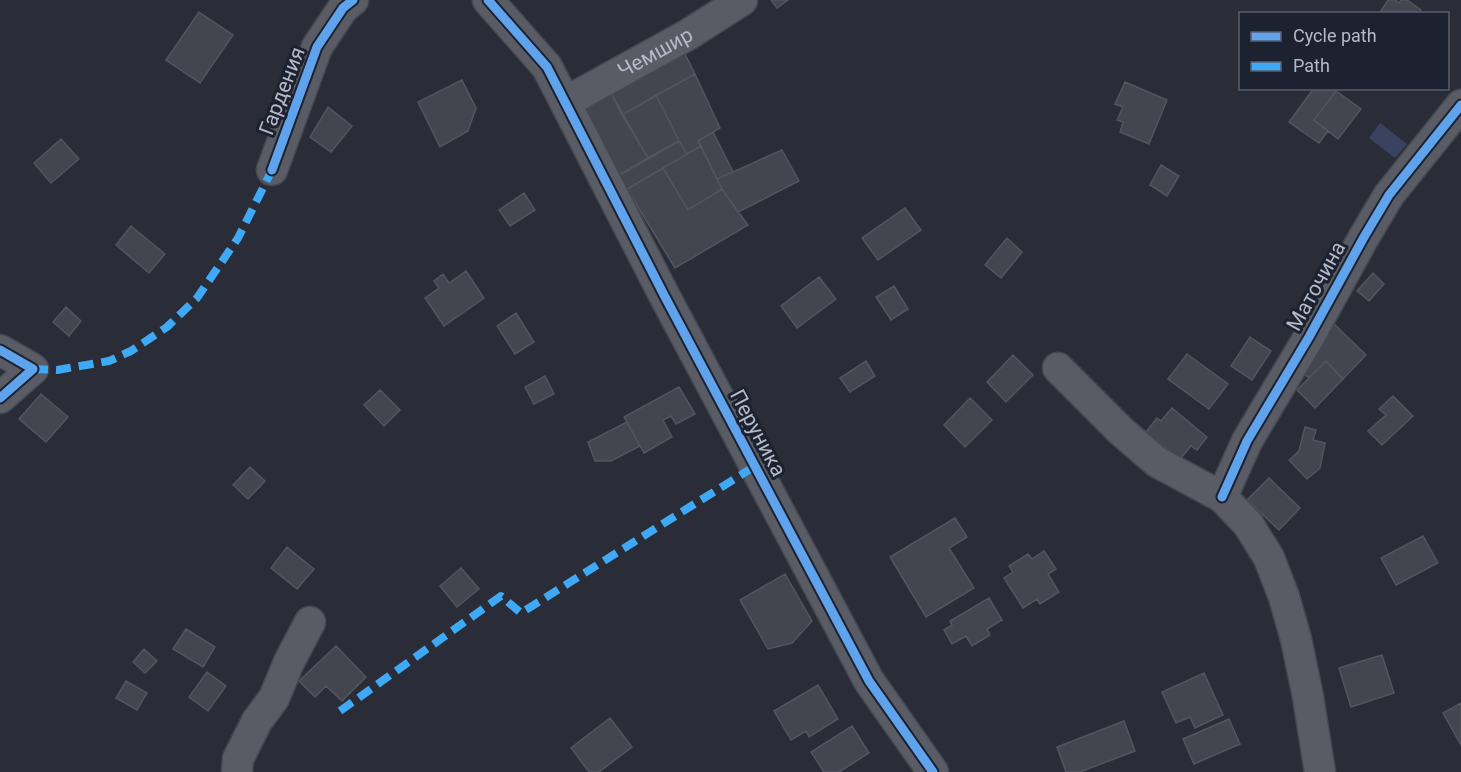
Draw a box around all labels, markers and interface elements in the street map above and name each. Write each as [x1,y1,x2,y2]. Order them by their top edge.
legend [1239,12,1449,90]
street label: Чемшир [614,22,697,83]
text: Cycle path [1293,25,1377,46]
street label: Гардения [254,44,310,138]
text: Path [1293,55,1330,76]
street label: Маточина [1282,237,1350,335]
street label: Перуника [725,386,791,480]

